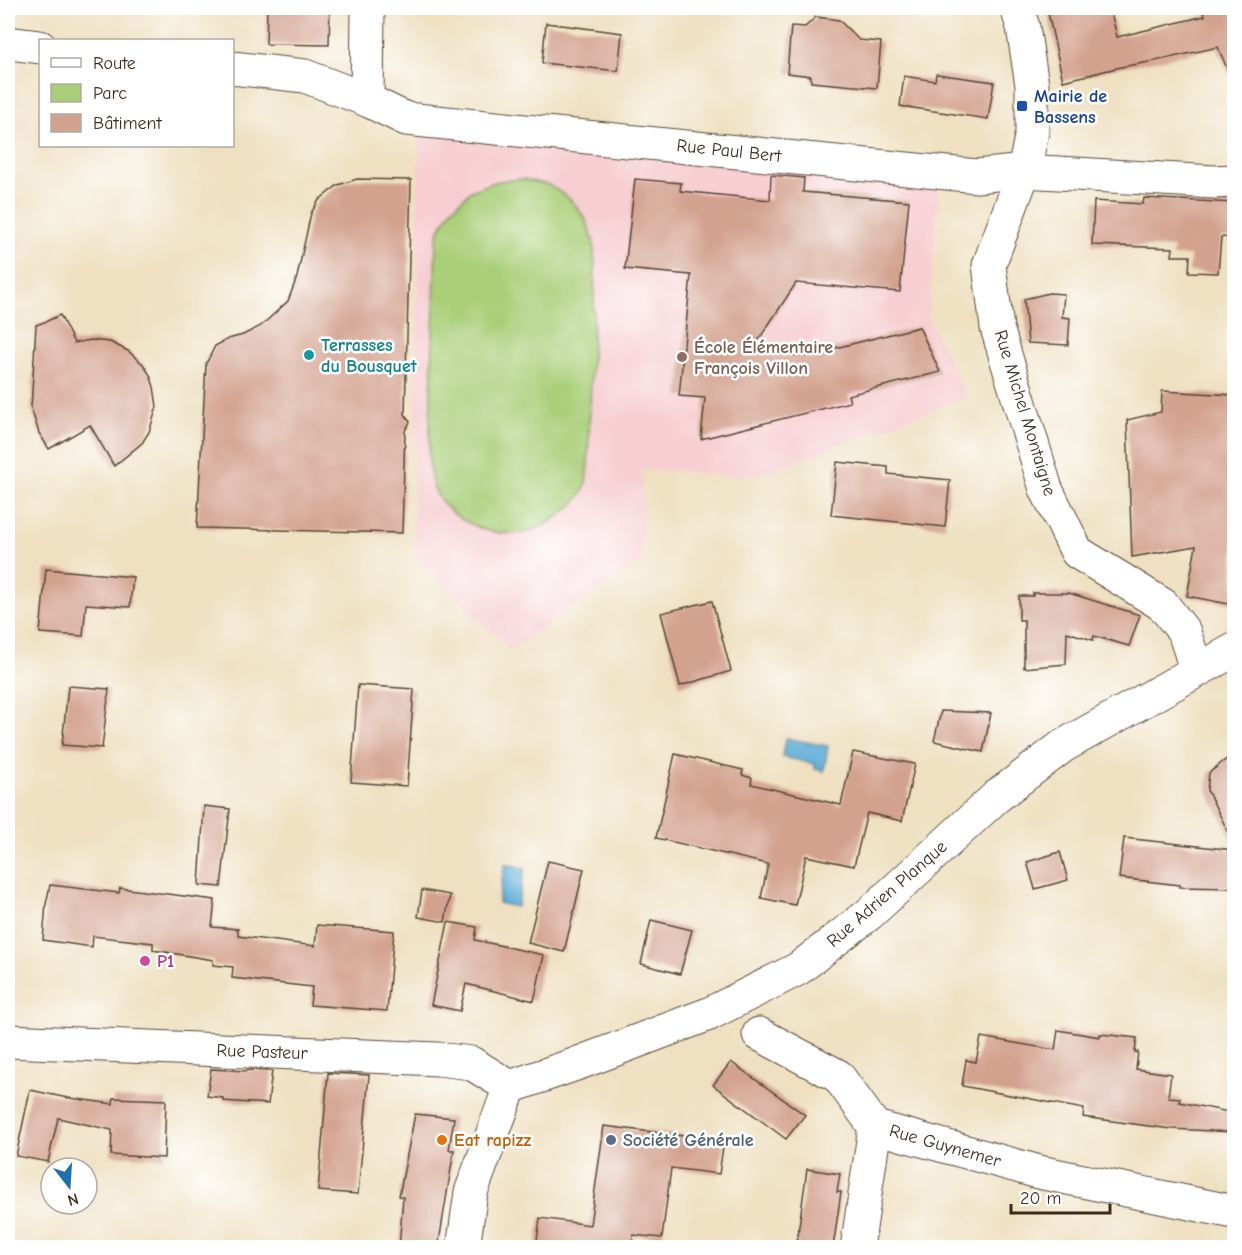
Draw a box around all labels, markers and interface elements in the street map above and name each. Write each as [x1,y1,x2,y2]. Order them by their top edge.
legend [39,39,234,147]
text: Route [93,53,136,74]
text: Parc [93,83,127,104]
place label: Mairie de Bassens [1034,86,1107,128]
marker: Mairie de Bassens [1015,99,1029,113]
text: Bâtiment [93,113,163,134]
street label: Rue Paul Bert [676,135,783,167]
street label: Rue Michel Montaigne [990,327,1060,499]
place label: Terrasses du Bousquet [321,335,418,377]
place label: École Élémentaire François Villon [694,336,833,379]
marker: Terrasses du Bousquet [302,348,316,362]
marker: École Élémentaire François Villon [675,350,689,364]
street label: Rue Adrien Planque [823,836,951,952]
place label: P1 [157,951,174,972]
marker: P1 [138,954,152,968]
street label: Rue Pasteur [216,1040,309,1064]
street label: Rue Guynemer [887,1120,1004,1172]
place label: Eat rapizz [454,1130,531,1151]
place label: Société Générale [623,1130,754,1151]
marker: Eat rapizz [435,1133,449,1147]
marker: Société Générale [604,1133,618,1147]
north arrow [39,1156,99,1216]
scale bar [1011,1177,1110,1215]
text: 20 m [1020,1188,1061,1209]
text: N [65,1189,81,1210]

